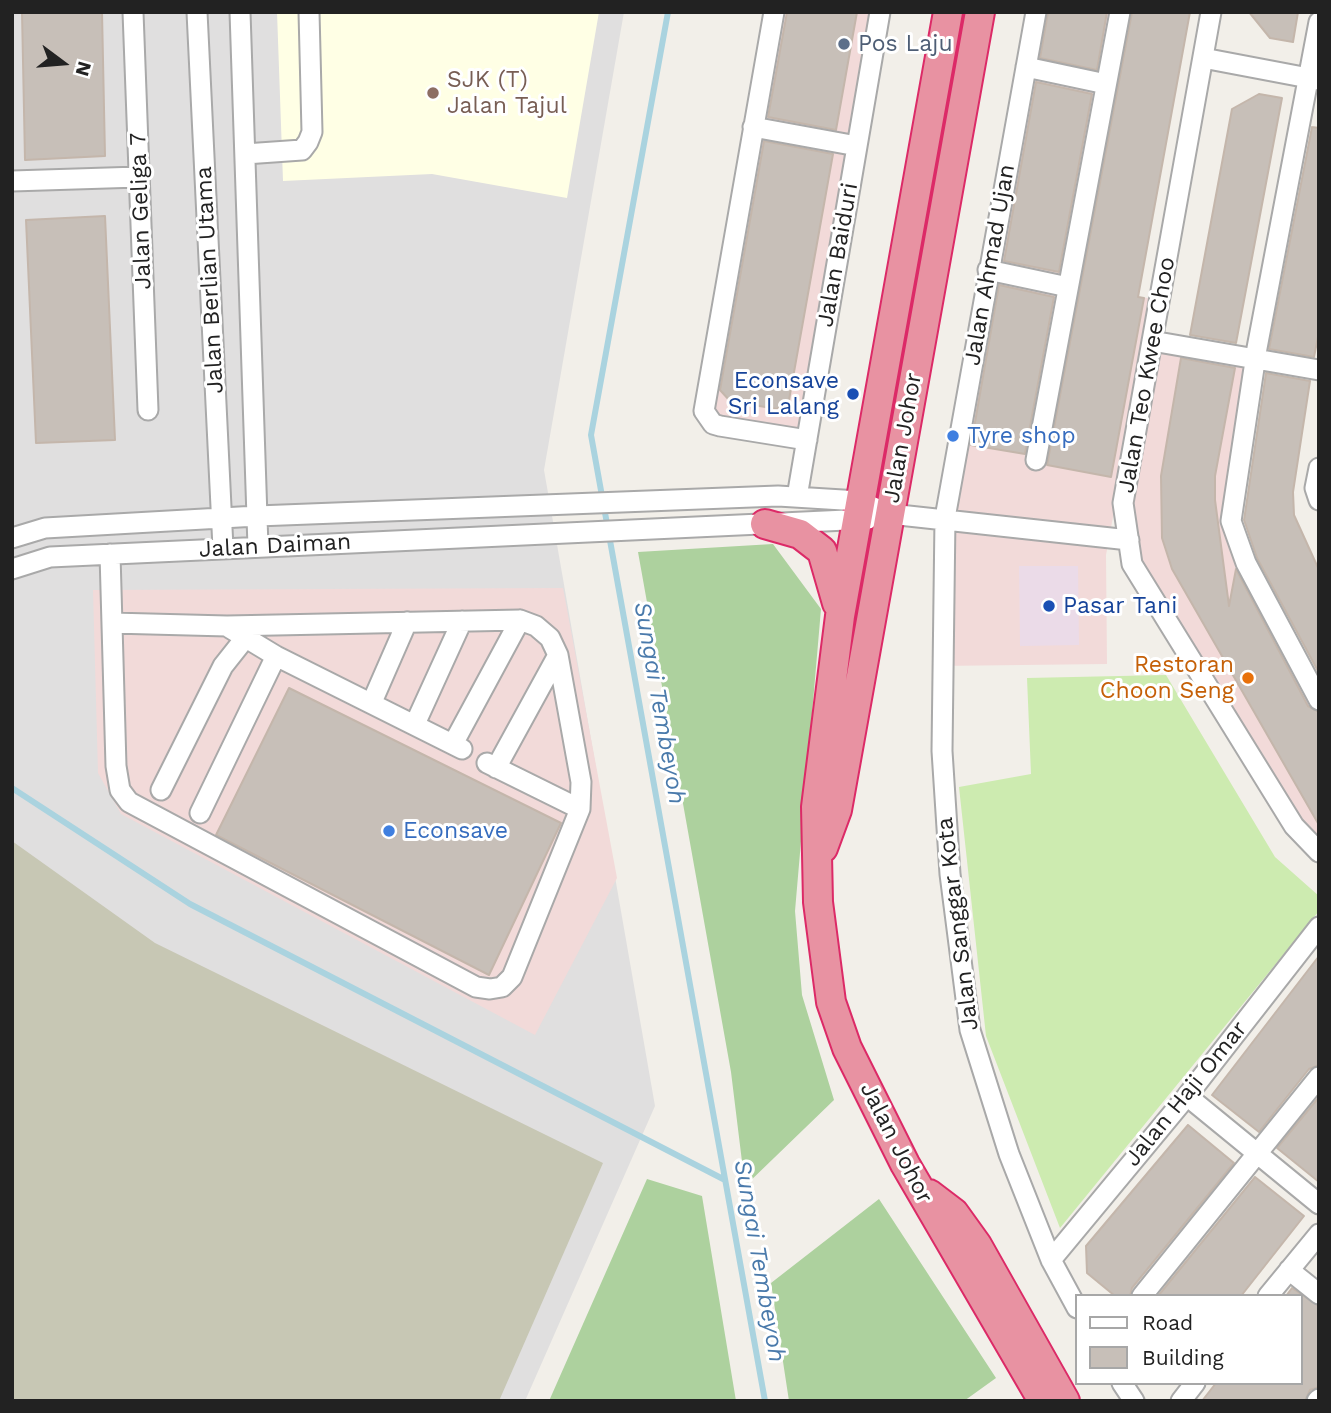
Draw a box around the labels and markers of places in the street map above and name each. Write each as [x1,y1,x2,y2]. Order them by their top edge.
place label: Pos Laju [858,30,953,58]
marker: Pos Laju [836,36,852,52]
place label: SJK (T) Jalan Tajul [447,66,567,120]
marker: SJK (T) Jalan Tajul [425,85,441,101]
place label: Econsave Sri Lalang [728,367,839,421]
marker: Econsave Sri Lalang [845,386,861,402]
place label: Tyre shop [967,422,1076,450]
marker: Tyre shop [945,428,961,444]
place label: Pasar Tani [1063,592,1177,620]
marker: Pasar Tani [1041,598,1057,614]
place label: Restoran Choon Seng [1100,651,1234,705]
marker: Restoran Choon Seng [1240,670,1256,686]
place label: Econsave [403,817,508,845]
marker: Econsave [381,823,397,839]

